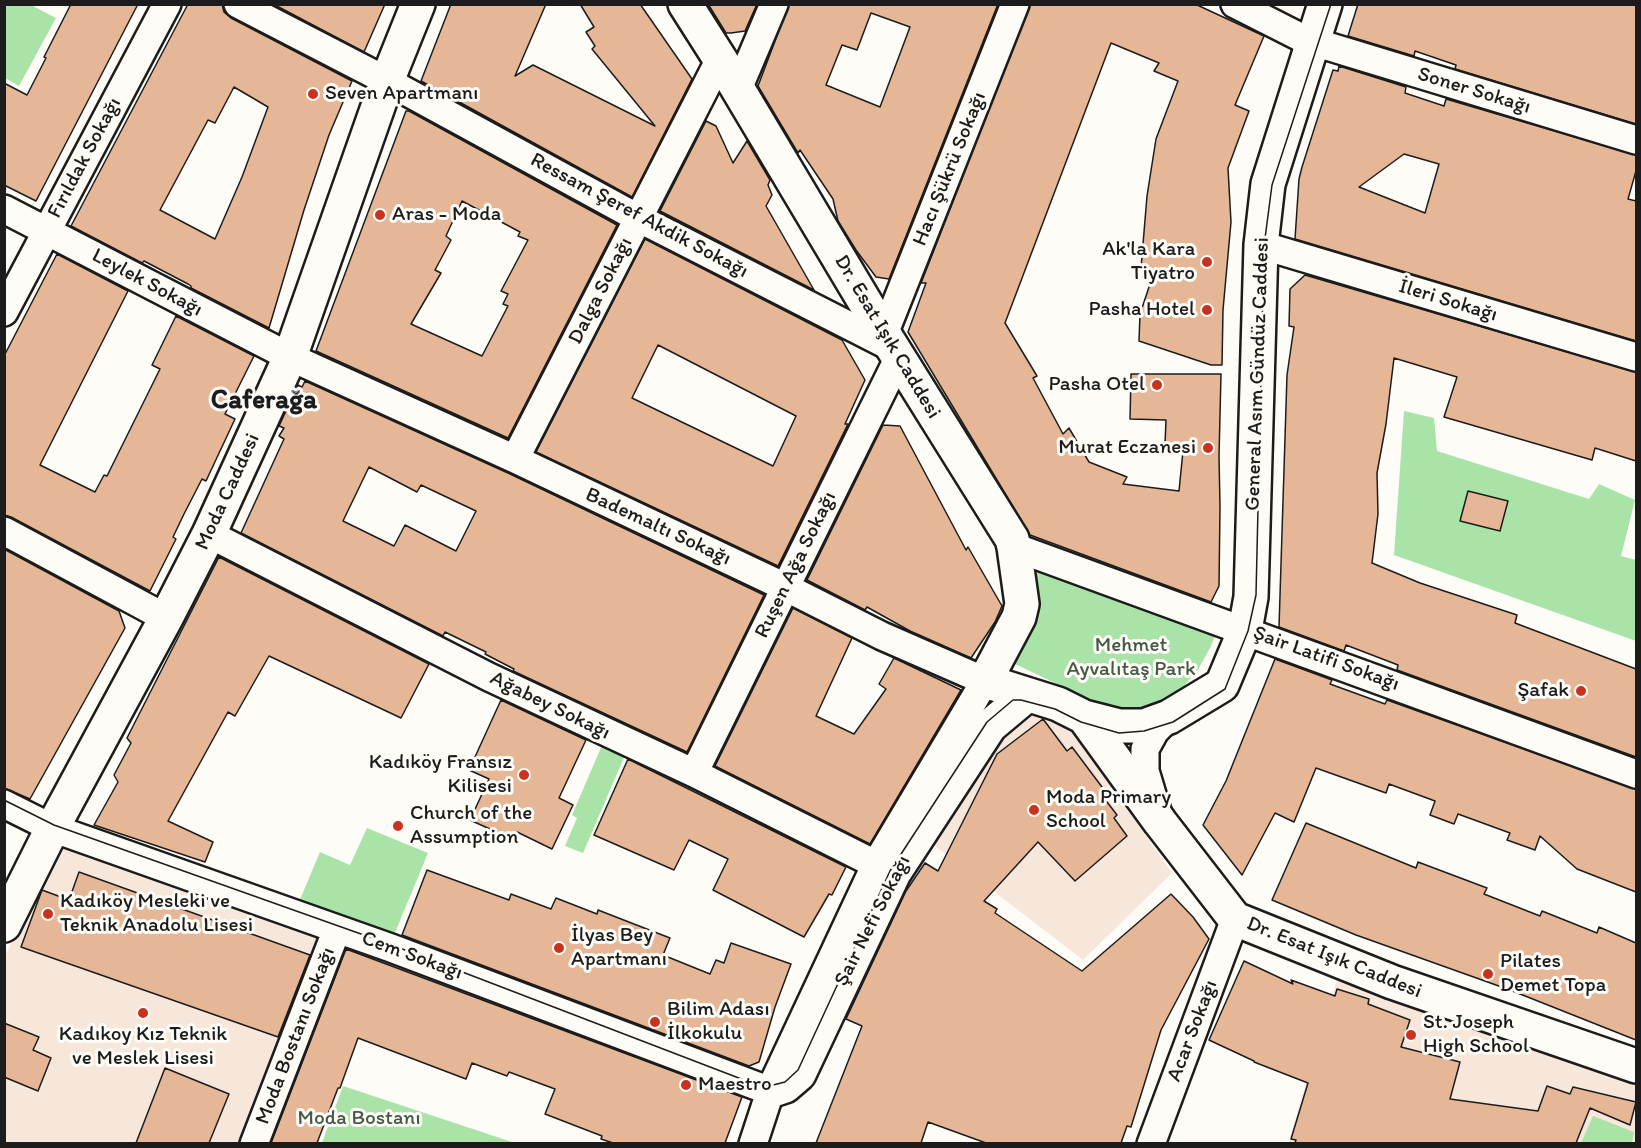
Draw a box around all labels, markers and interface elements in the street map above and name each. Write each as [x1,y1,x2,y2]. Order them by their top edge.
street label: Soner Sokağı [1414,62,1534,120]
place label: Seven Apartmanı [325,81,478,107]
marker: Seven Apartmanı [306,87,320,101]
street label: Hacı Şükrü Sokağı [908,88,992,250]
street label: Fırıldak Sokağı [43,93,127,223]
street label: Ressam Şeref Akdik Sokağı [526,148,752,284]
place label: Aras - Moda [392,202,501,228]
marker: Aras - Moda [373,208,387,222]
street label: Dalga Sokağı [563,233,639,349]
place label: Ak'la Kara Tiyatro [1102,237,1195,287]
street label: General Asım Gündüz Caddesi [1241,237,1275,511]
street label: Leylek Sokağı [87,243,207,323]
street label: Dr. Esat Işık Caddesi [828,250,946,424]
marker: Ak'la Kara Tiyatro [1200,255,1214,269]
street label: İleri Sokağı [1396,274,1500,328]
place label: Pasha Hotel [1089,297,1195,323]
marker: Pasha Hotel [1200,303,1214,317]
place label: Pasha Otel [1049,372,1145,398]
marker: Pasha Otel [1150,378,1164,392]
district label: Caferağa [211,385,317,417]
street label: Moda Caddesi [190,430,266,554]
place label: Murat Eczanesi [1058,435,1196,461]
marker: Murat Eczanesi [1201,441,1215,455]
street label: Bademaltı Sokağı [581,482,735,572]
street label: Ruşen Ağa Sokağı [750,488,842,642]
street label: Şair Latifi Sokağı [1249,621,1403,697]
park label: Mehmet Ayvalıtaş Park [1066,633,1196,683]
street label: Ağabey Sokağı [486,666,614,746]
place label: Şafak [1517,678,1569,704]
marker: Şafak [1574,684,1588,698]
place label: Kadıköy Fransız Kilisesi [369,750,512,800]
marker: Kadıköy Fransız Kilisesi [517,768,531,782]
place label: Moda Primary School [1046,785,1171,835]
place label: Church of the Assumption [410,801,532,851]
marker: Moda Primary School [1027,803,1041,817]
marker: Church of the Assumption [391,819,405,833]
street label: Şair Nefi Sokağı [829,851,917,991]
place label: Kadıköy Mesleki ve Teknik Anadolu Lisesi [60,889,253,939]
marker: Kadıköy Mesleki ve Teknik Anadolu Lisesi [41,907,55,921]
street label: Dr. Esat Işık Caddesi [1243,911,1425,1005]
place label: İlyas Bey Apartmanı [571,923,667,973]
street label: Cem Sokağı [358,926,466,986]
marker: İlyas Bey Apartmanı [552,941,566,955]
street label: Moda Bostanı Sokağı [251,944,341,1128]
place label: Pilates Demet Topa [1500,949,1606,999]
marker: Pilates Demet Topa [1481,967,1495,981]
street label: Acar Sokağı [1162,977,1224,1085]
place label: Bilim Adası İlkokulu [667,997,770,1047]
marker: Kadıkoy Kız Teknik ve Meslek Lisesi [136,1006,150,1020]
place label: St. Joseph High School [1423,1010,1529,1060]
marker: Bilim Adası İlkokulu [648,1015,662,1029]
place label: Kadıkoy Kız Teknik ve Meslek Lisesi [59,1022,227,1072]
marker: St. Joseph High School [1404,1028,1418,1042]
place label: Maestro [698,1072,772,1098]
marker: Maestro [679,1078,693,1092]
park label: Moda Bostanı [297,1106,421,1132]

